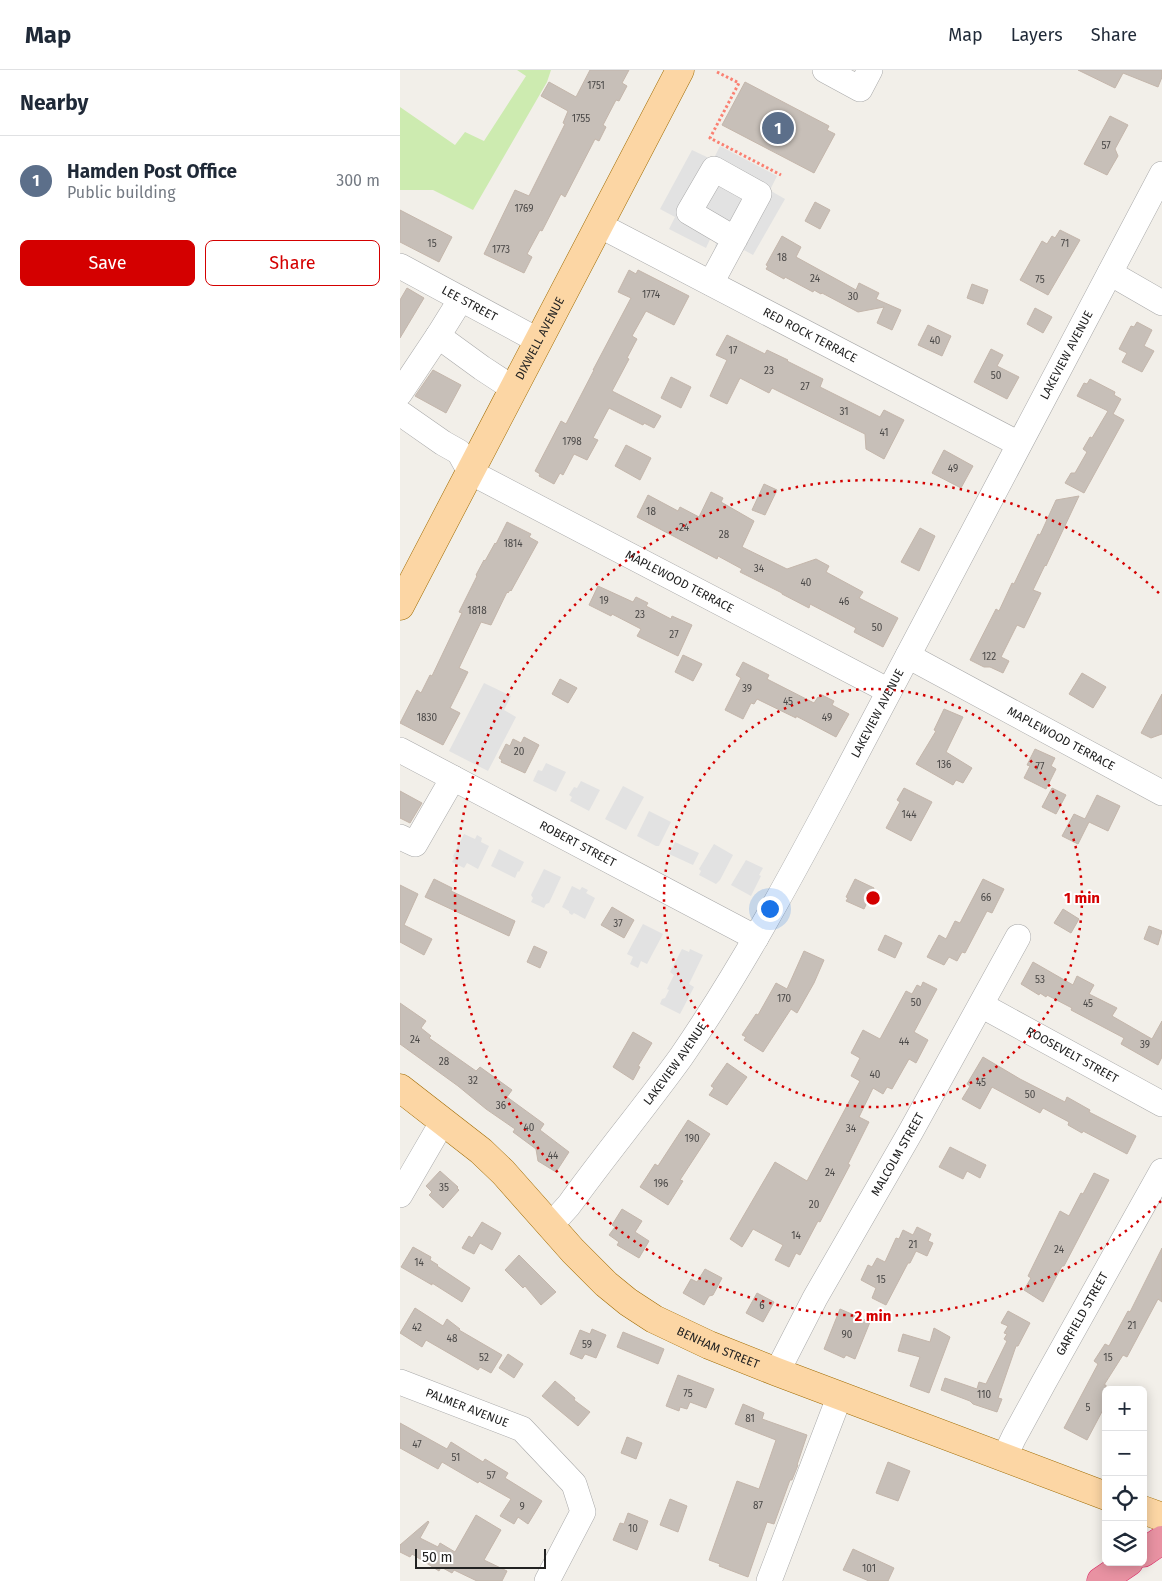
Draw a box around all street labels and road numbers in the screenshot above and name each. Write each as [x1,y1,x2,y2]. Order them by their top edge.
street label: LEE STREET [439,283,500,324]
street label: DIXWELL AVENUE [512,294,567,382]
street label: RED ROCK TERRACE [761,305,859,365]
street label: LAKEVIEW AVENUE [1037,308,1096,402]
street label: MAPLEWOOD TERRACE [623,547,736,616]
street label: LAKEVIEW AVENUE [848,667,907,760]
street label: MAPLEWOOD TERRACE [1005,704,1117,773]
street label: ROBERT STREET [537,818,619,870]
street label: LAKEVIEW AVENUE [641,1020,709,1108]
street label: ROOSEVELT STREET [1024,1024,1122,1086]
street label: MALCOLM STREET [868,1109,927,1198]
street label: GARFIELD STREET [1053,1269,1111,1358]
street label: BENHAM STREET [675,1324,762,1372]
street label: PALMER AVENUE [424,1386,511,1430]

